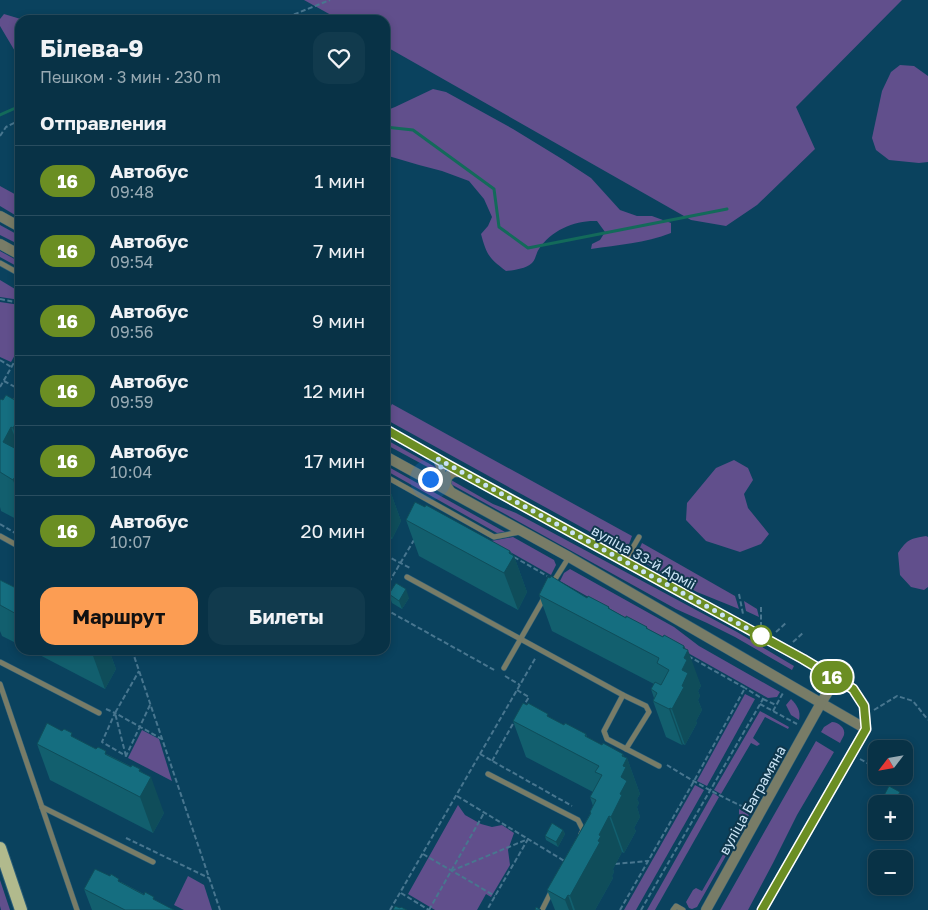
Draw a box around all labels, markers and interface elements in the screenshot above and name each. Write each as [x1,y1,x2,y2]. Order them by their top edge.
button: heart [313,32,365,84]
text: Білева-9 [40,33,144,62]
text: Пешком · 3 мин · 230 m [40,67,221,87]
text: Отправления [40,111,166,134]
text: Автобус [110,159,188,182]
text: 1 мин [314,169,365,192]
text: 16 [57,170,78,192]
text: 09:48 [110,182,154,202]
text: Автобус [110,229,188,252]
text: 7 мин [313,239,365,262]
text: 16 [57,240,78,262]
text: 09:54 [110,252,153,272]
text: Автобус [110,299,188,322]
text: 9 мин [312,309,365,332]
text: 16 [57,310,78,332]
text: 09:56 [110,322,153,342]
text: Автобус [110,369,188,392]
text: 12 мин [303,379,365,402]
text: 16 [57,380,78,402]
text: 09:59 [110,392,153,412]
text: Автобус [110,439,188,462]
text: 17 мин [304,449,365,472]
text: 16 [57,450,78,472]
text: 10:04 [110,462,152,482]
your location [418,467,443,492]
text: Автобус [110,509,188,532]
text: 20 мин [301,519,365,542]
text: 16 [57,520,78,542]
street label: вуліца 33-й Арміі [589,521,699,593]
text: 10:07 [110,532,151,552]
button: Маршрут [40,587,198,645]
button: Билеты [208,587,365,645]
unlabelled marker [750,625,772,647]
line badge: 16 [810,661,854,693]
text: 16 [822,666,842,688]
north arrow [868,740,912,785]
map controls [868,740,913,895]
street label: вуліца Баграмяна [715,742,789,858]
button: + [868,795,913,840]
button: − [868,850,913,895]

